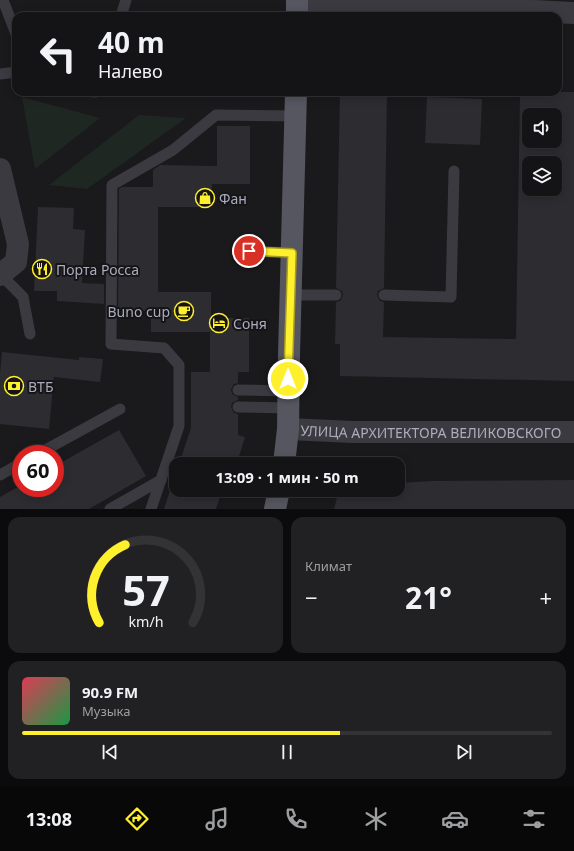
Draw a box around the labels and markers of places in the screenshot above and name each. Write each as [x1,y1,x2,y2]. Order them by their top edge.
shop icon: Фан [194,187,216,209]
place label: Фан [219,189,247,208]
pin [232,234,266,268]
restaurant icon: Порта Росса [31,258,53,280]
place label: Порта Росса [56,260,139,279]
cafe icon: Buno cup [173,300,195,322]
place label: Buno cup [108,302,170,321]
hotel icon: Соня [208,312,230,334]
place label: Соня [233,314,267,333]
bank icon: ВТБ [3,375,25,397]
place label: ВТБ [28,377,53,396]

